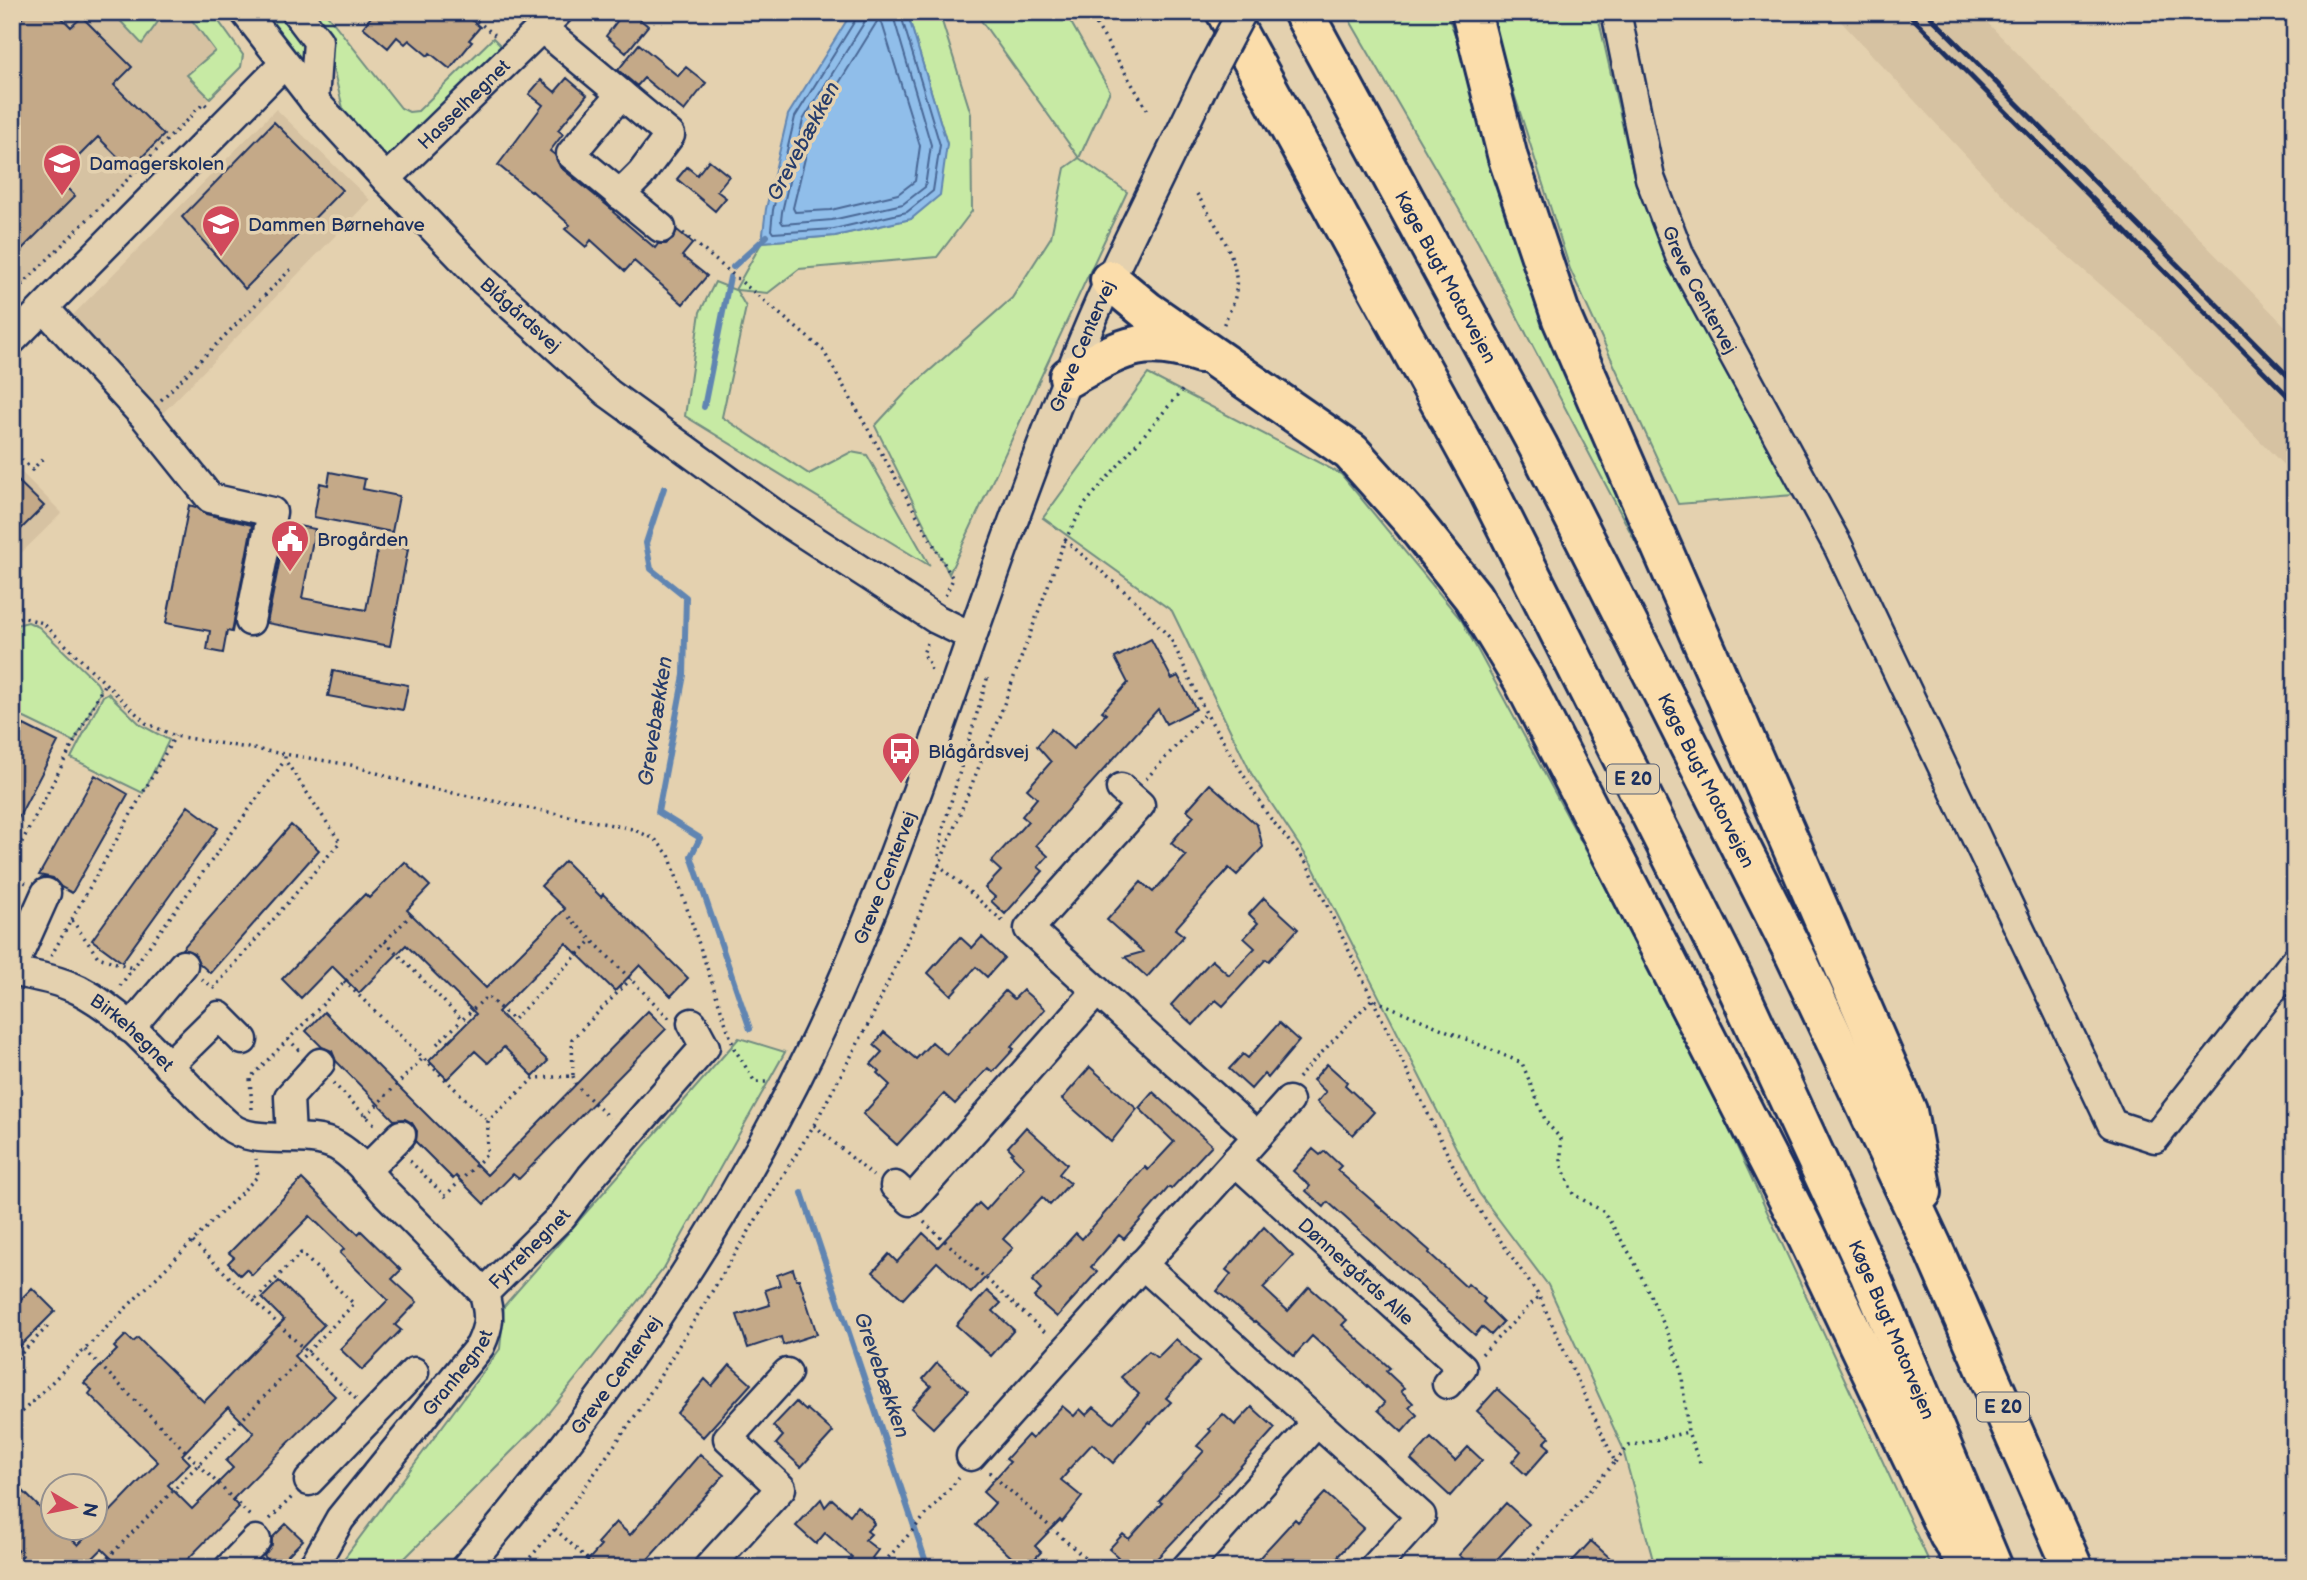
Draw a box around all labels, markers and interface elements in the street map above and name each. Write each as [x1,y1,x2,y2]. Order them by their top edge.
street label: Hasselhegnet [414,55,516,155]
water label: Grevebækken [762,78,845,205]
school or university icon: Damagerskolen [41,142,83,197]
place label: Damagerskolen [89,153,224,176]
street label: Køge Bugt Motorvejen [1389,187,1501,367]
school or university icon: Dammen Børnehave [200,203,242,258]
place label: Dammen Børnehave [248,214,425,237]
street label: Greve Centervej [1657,223,1741,358]
street label: Blågårdsvej [475,273,565,358]
street label: Greve Centervej [1045,277,1121,416]
public building icon: Brogården [269,518,311,573]
place label: Brogården [317,529,408,552]
water label: Grevebækken [633,654,678,788]
street label: Køge Bugt Motorvejen [1652,690,1759,872]
bus stop icon: Blågårdsvej [880,730,922,785]
place label: Blågårdsvej [928,741,1029,764]
road number: E 20 [1607,764,1659,794]
street label: Greve Centervej [849,808,922,948]
street label: Birkehegnet [86,989,178,1077]
street label: Fyrrehegnet [485,1205,576,1295]
street label: Dønnergårds Alle [1293,1214,1418,1331]
street label: Køge Bugt Motorvejen [1842,1237,1939,1423]
water label: Grevebækken [848,1309,915,1441]
street label: Greve Centervej [567,1312,667,1440]
street label: Granhegnet [418,1327,499,1421]
road number: E 20 [1977,1392,2029,1422]
north arrow [38,1472,108,1542]
text: N [77,1501,102,1519]

